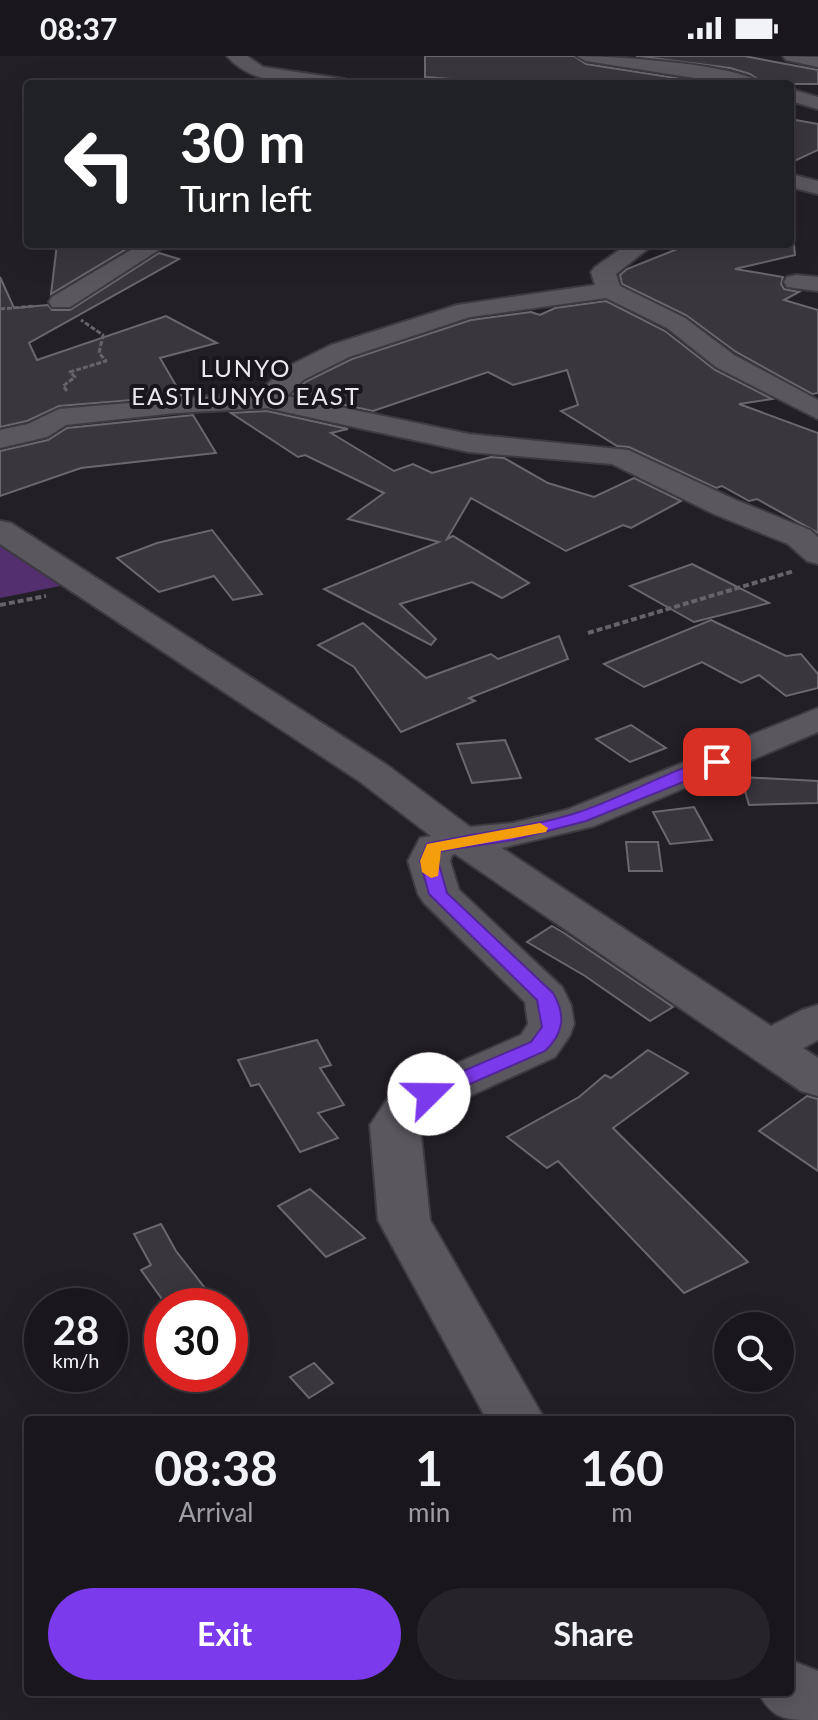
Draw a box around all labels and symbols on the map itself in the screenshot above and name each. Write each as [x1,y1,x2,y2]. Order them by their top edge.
district label: LUNYO EASTLUNYO EAST [131,353,361,410]
pin [683,728,751,796]
position arrow [387,1052,471,1136]
speed limit sign: 30 [144,1288,248,1392]

